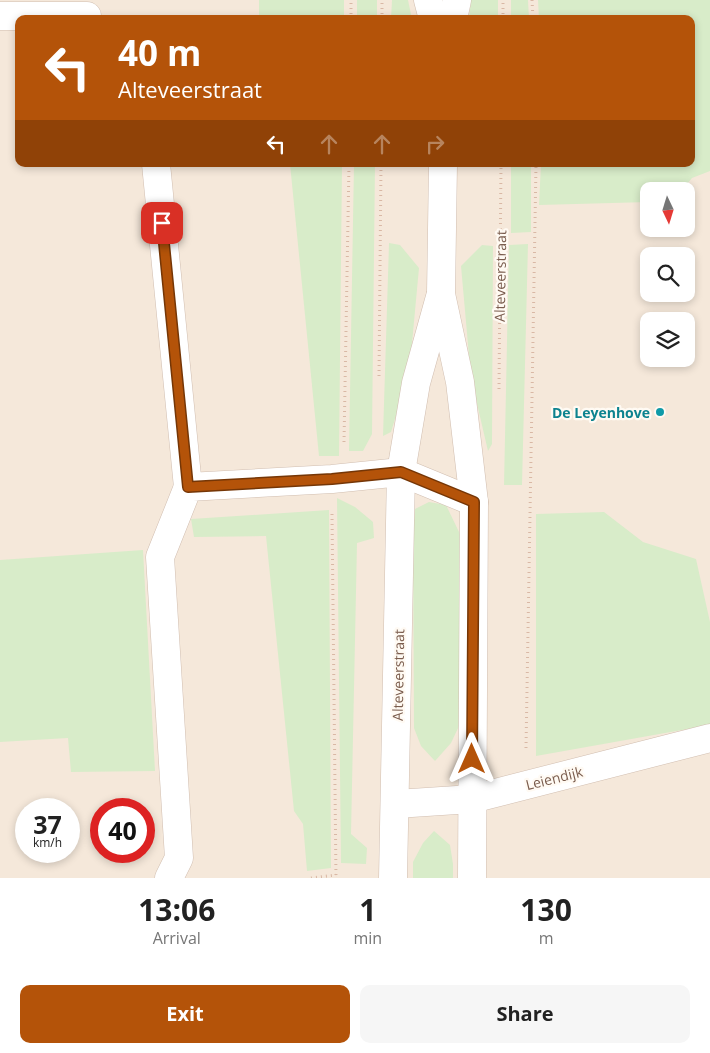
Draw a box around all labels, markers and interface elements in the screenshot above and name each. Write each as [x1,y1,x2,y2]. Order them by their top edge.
text: 40 m [118,29,201,76]
icon: left [35,35,100,100]
text: Alteveerstraat [118,74,262,104]
icon: left [262,130,290,158]
icon: ahead [315,130,343,158]
icon: ahead [368,130,396,158]
icon: right [421,130,449,158]
north arrow [640,182,695,238]
map controls [640,182,695,367]
pin [141,202,183,244]
icon: arrive [148,209,176,237]
street label: Alteveerstraat [490,230,510,322]
button: search [640,247,695,302]
button: layers [640,312,695,367]
place label: De Leyenhove [552,403,650,422]
marker: De Leyenhove [654,406,666,418]
street label: Alteveerstraat [388,629,408,721]
position arrow [445,732,497,784]
street label: Leiendijk [523,762,585,794]
speed limit sign: 40 [90,798,155,863]
text: 37 [33,807,62,841]
text: km/h [33,834,62,851]
text: 13:06 [138,889,215,930]
text: 1 [359,889,376,930]
text: 130 [520,889,572,930]
text: Arrival [153,927,201,949]
text: min [354,927,382,949]
text: m [539,927,554,949]
button: Exit [20,985,350,1043]
button: Share [360,985,690,1043]

